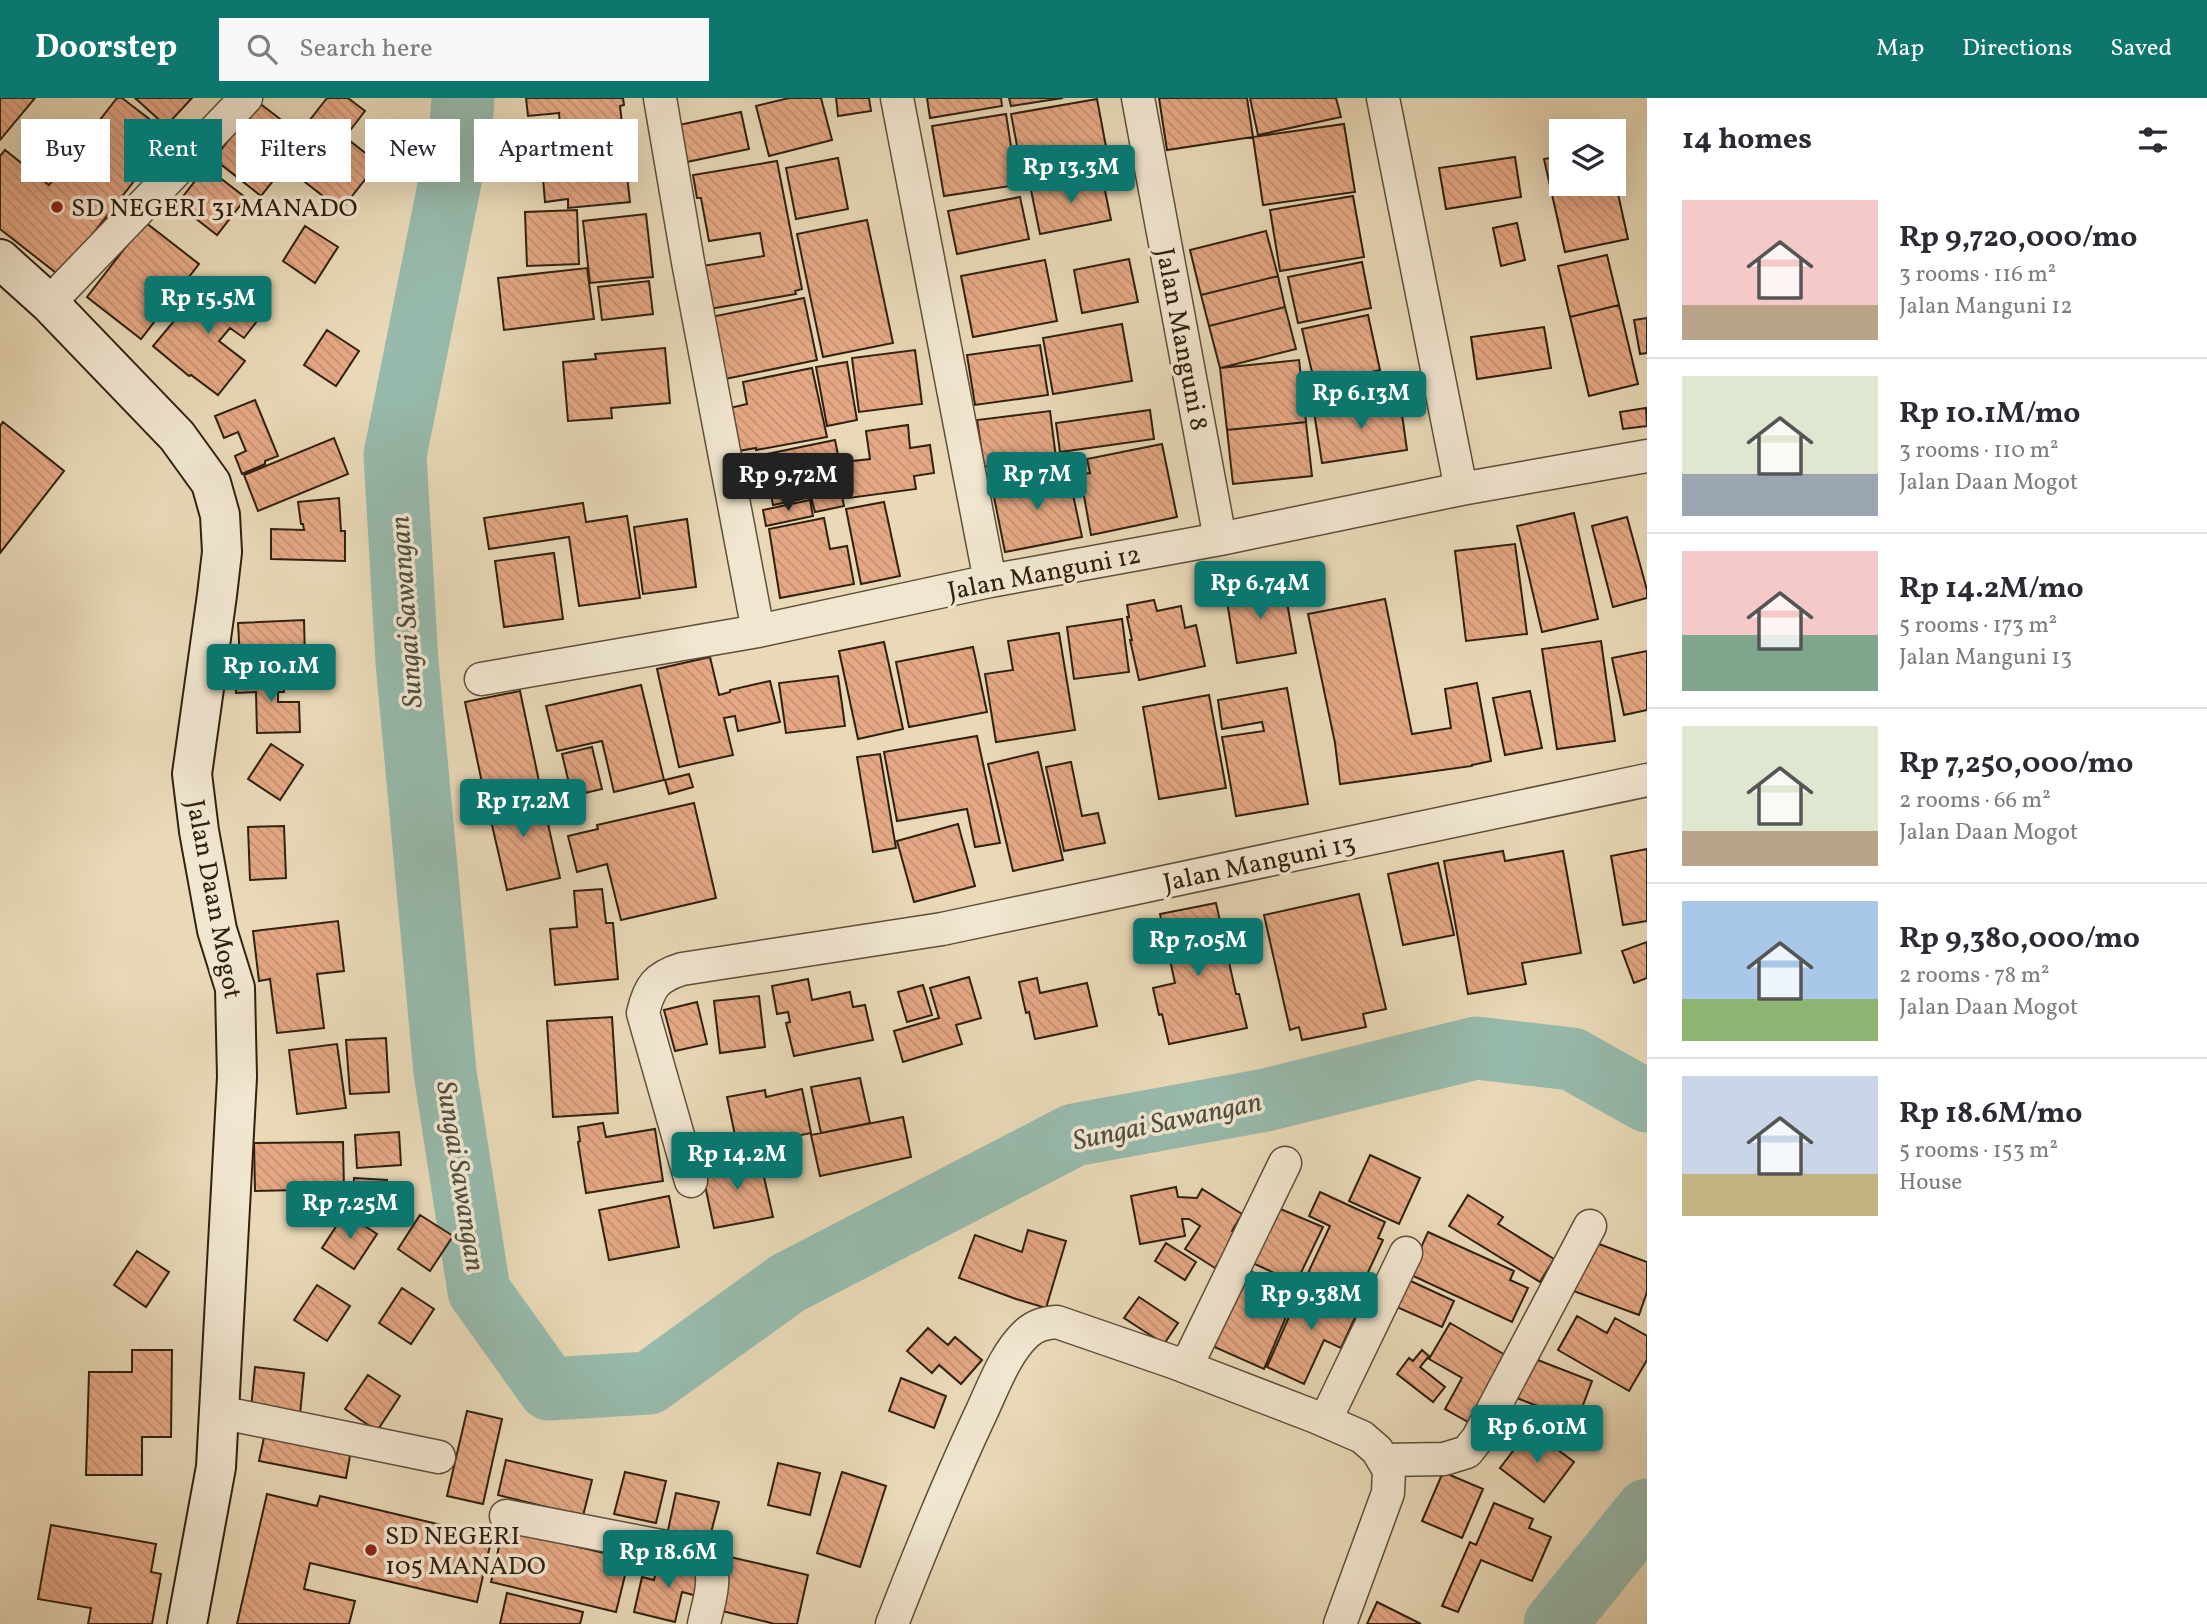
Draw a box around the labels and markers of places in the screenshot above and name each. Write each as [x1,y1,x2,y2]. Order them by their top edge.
pin: Rp 13.3M [999,146,1143,205]
place label: SD NEGERI 31 MANADO [71,191,357,227]
marker: SD NEGERI 31 MANADO [49,199,65,215]
pin: Rp 15.5M [136,276,280,336]
pin: Rp 6.13M [1289,372,1433,431]
pin: Rp 7M [988,452,1086,512]
pin: Rp 9.72M [716,454,860,513]
pin: Rp 6.74M [1188,561,1332,621]
pin: Rp 10.1M [199,644,343,704]
pin: Rp 17.2M [451,780,595,839]
pin: Rp 7.05M [1126,918,1270,978]
pin: Rp 14.2M [665,1132,809,1192]
pin: Rp 7.25M [278,1182,422,1241]
pin: Rp 9.38M [1239,1272,1383,1332]
pin: Rp 6.01M [1465,1406,1609,1465]
place label: SD NEGERI 105 MANADO [385,1519,546,1585]
pin: Rp 18.6M [596,1530,740,1590]
marker: SD NEGERI 105 MANADO [363,1542,379,1558]

